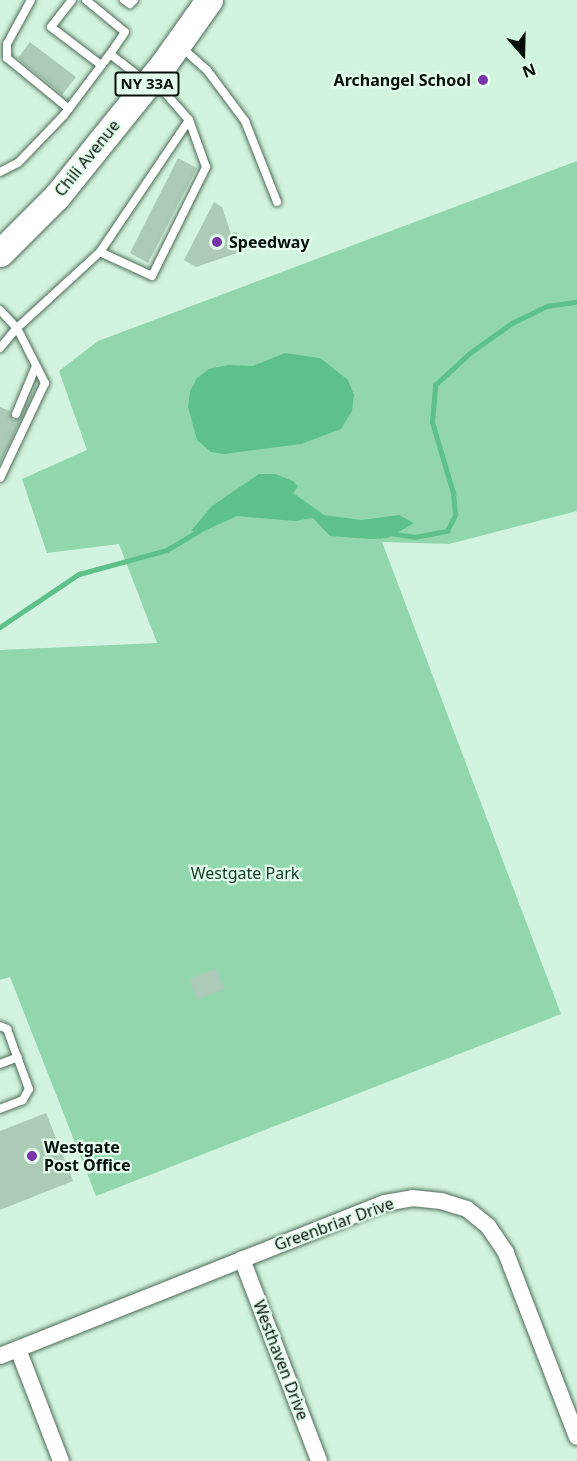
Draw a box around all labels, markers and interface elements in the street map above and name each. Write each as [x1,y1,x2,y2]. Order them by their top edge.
north arrow [493,24,553,84]
text: N [519,58,539,83]
place label: Archangel School [334,70,471,90]
road number: NY 33A [114,72,180,96]
marker: Archangel School [476,73,490,87]
street label: Chili Avenue [50,116,124,200]
place label: Speedway [229,232,310,252]
marker: Speedway [210,235,224,249]
park label: Westgate Park [191,863,299,883]
place label: Westgate Post Office [44,1137,131,1175]
marker: Westgate Post Office [25,1149,39,1163]
street label: Greenbriar Drive [272,1193,396,1255]
street label: Westhaven Drive [249,1297,313,1423]

